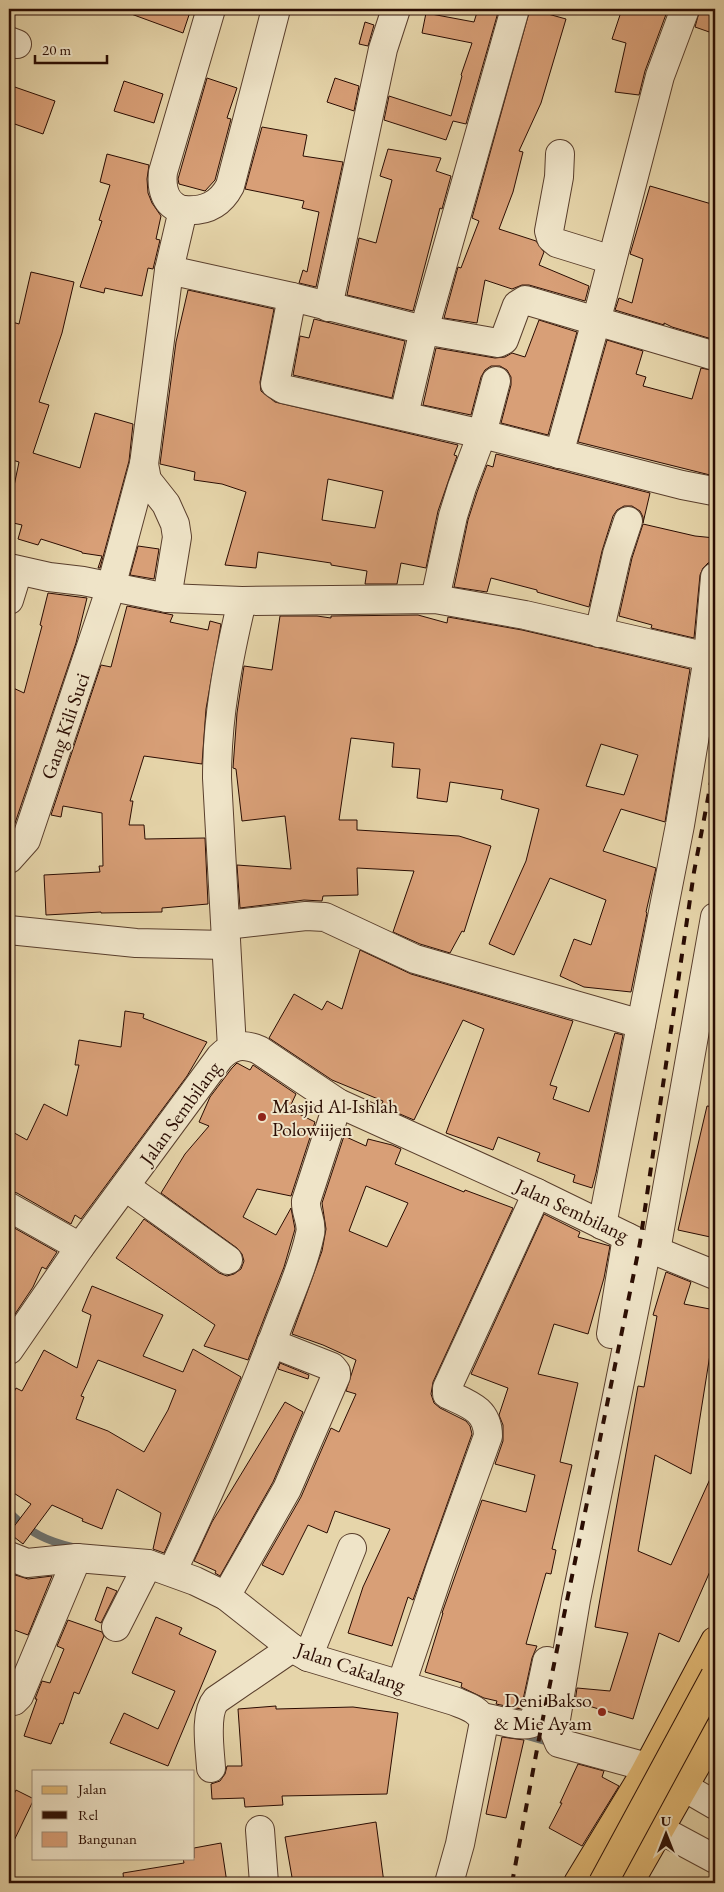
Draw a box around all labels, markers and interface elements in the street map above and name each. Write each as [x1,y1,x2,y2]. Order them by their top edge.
scale bar [35,32,108,64]
text: 20 m [42,40,71,59]
street label: Gang Kili Suci [35,669,95,783]
street label: Jalan Sembilang [132,1056,227,1172]
place label: Masjid Al-Ishlah Polowiijen [272,1093,398,1142]
marker: Masjid Al-Ishlah Polowiijen [256,1111,268,1123]
street label: Jalan Sembilang [509,1172,633,1248]
street label: Jalan Cakalang [291,1636,409,1698]
place label: Deni Bakso & Mie Ayam [494,1687,592,1736]
marker: Deni Bakso & Mie Ayam [596,1706,608,1718]
legend [32,1770,195,1860]
text: Jalan [76,1779,107,1798]
text: Rel [78,1805,99,1824]
north arrow [642,1810,692,1860]
text: U [661,1812,672,1830]
text: Bangunan [78,1829,137,1848]

